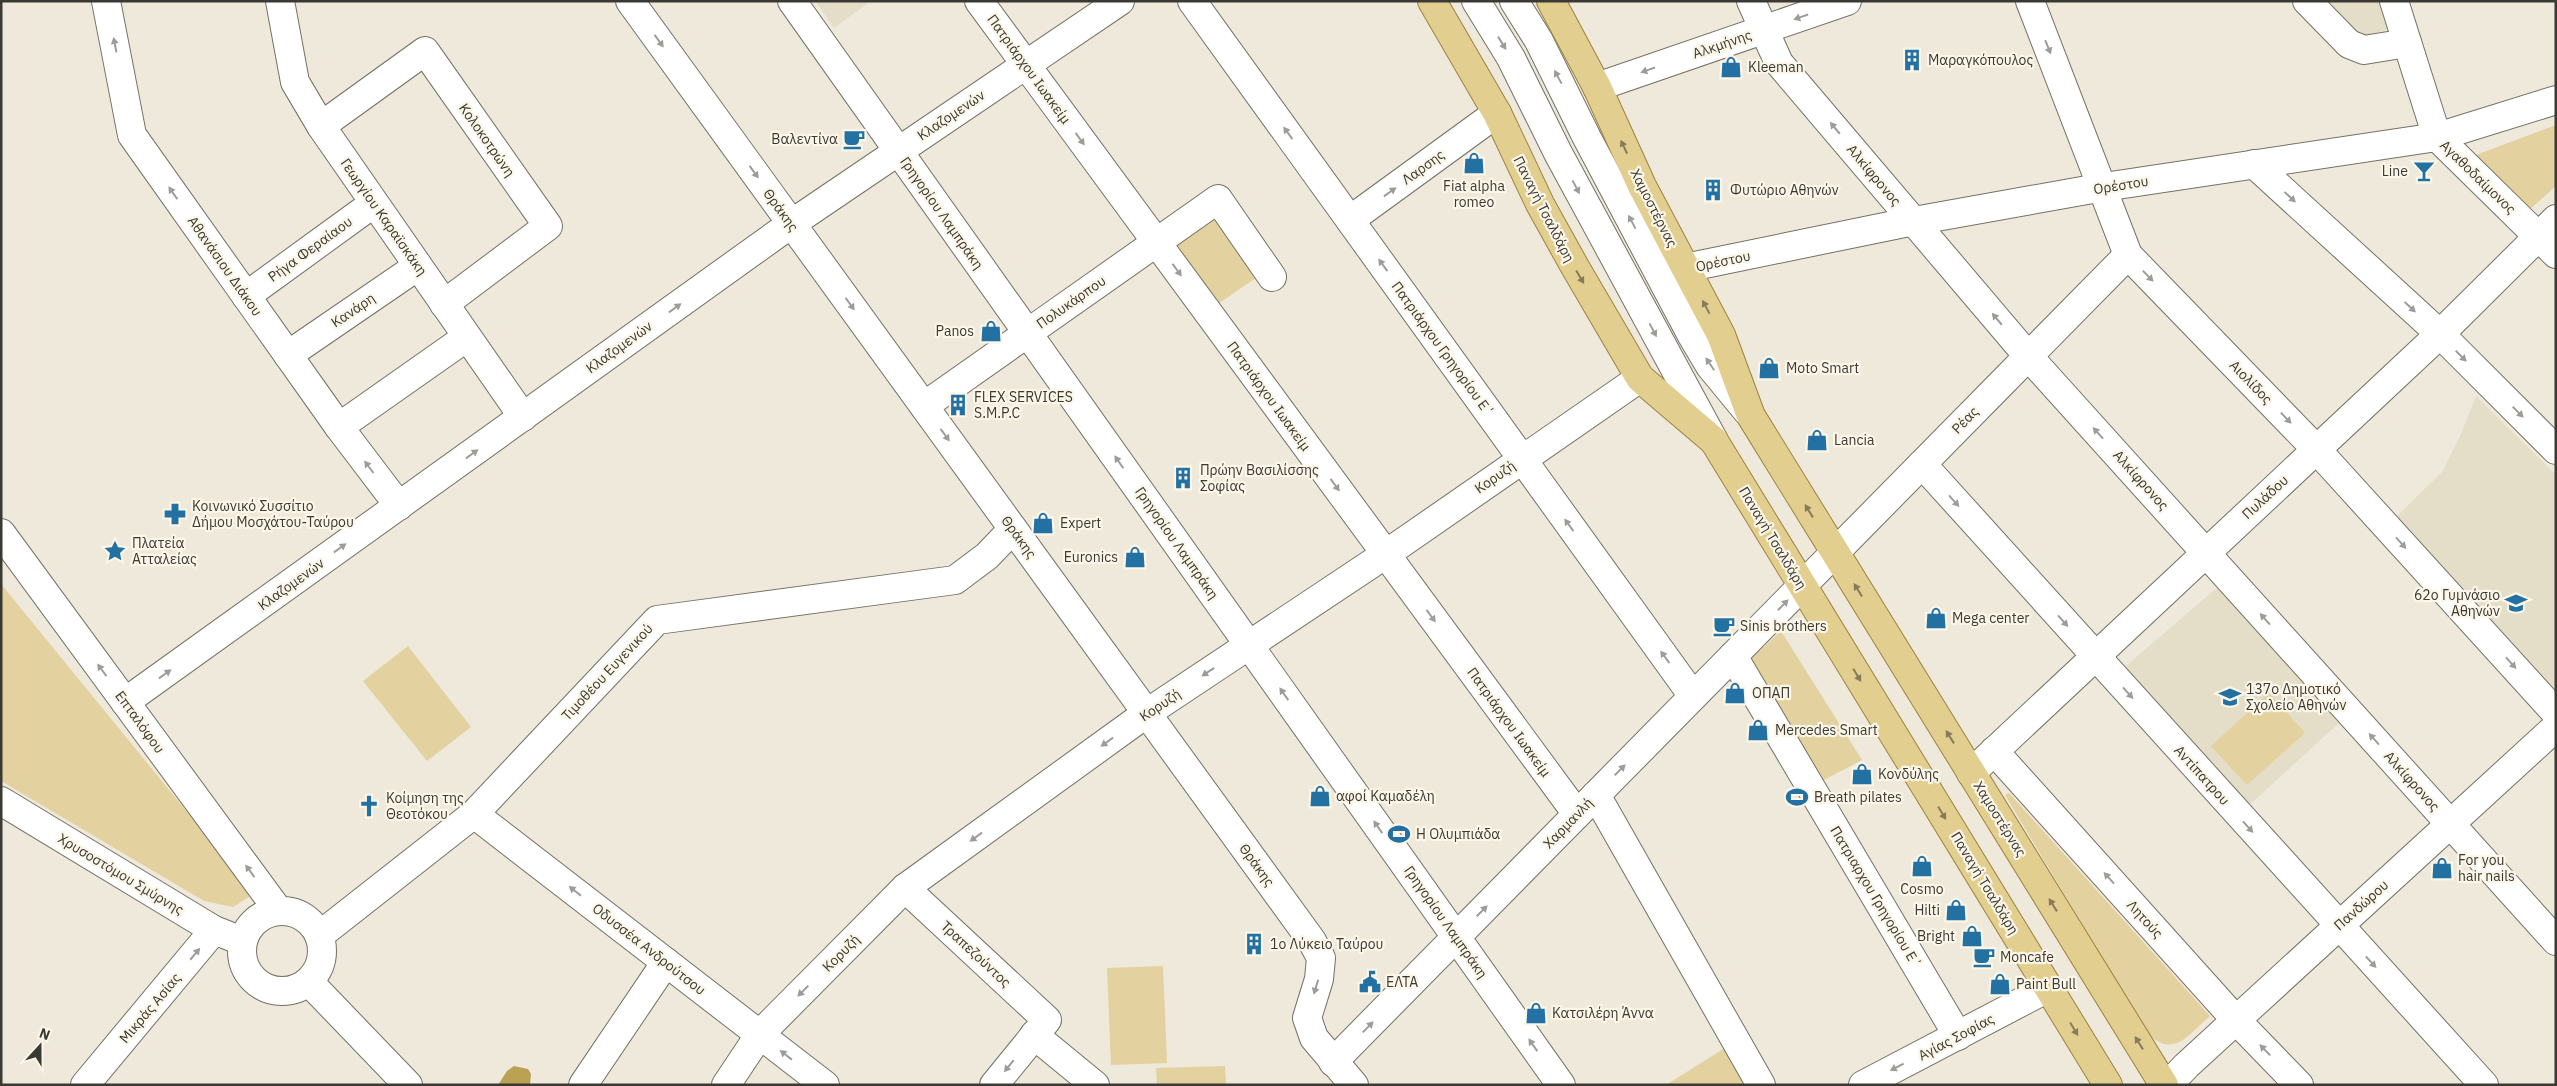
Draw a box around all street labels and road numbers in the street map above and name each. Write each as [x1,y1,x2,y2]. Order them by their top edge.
street label: Πατριάρχου Ιωακείμ [983,11,1075,127]
street label: Αλκμήνης [1690,25,1754,63]
street label: Κλαζομενών [914,86,988,144]
street label: Κολοκοτρώνη [455,100,519,180]
street label: Αγαθοδαίμονος [2436,136,2520,218]
street label: Αλκίφρονος [1843,140,1905,210]
street label: Λαρσης [1398,145,1448,189]
street label: Γρηγορίου Λαμπράκη [896,153,988,273]
street label: Παναγή Τσαλδάρη [1509,153,1579,265]
street label: Γεωργίου Καραϊσκάκη [337,155,431,279]
street label: Χαμοστέρνας [1626,166,1682,251]
street label: Ορέστου [2092,172,2150,198]
street label: Θράκης [759,185,803,235]
street label: Αθανάσιου Διάκου [184,212,266,320]
street label: Ρήγα Φεραίαου [264,212,356,286]
street label: Ορέστου [1694,246,1752,276]
street label: Πολυκάρπου [1033,271,1109,333]
street label: Πατριάρχου Γρηγορίου Ε΄ [1388,278,1498,420]
street label: Κανάρη [328,289,378,331]
street label: Κλαζομενών [582,317,656,377]
street label: Πατριάρχου Ιωακείμ [1223,338,1315,454]
street label: Αιολίδος [2226,356,2277,408]
street label: Ρέας [1948,402,1982,437]
street label: Αλκίφρονος [2109,446,2173,514]
street label: Κορυζή [1471,456,1519,498]
street label: Πυλάδου [2238,471,2292,523]
street label: Γρηγορίου Λαμπράκη [1131,483,1223,603]
street label: Παναγή Τσαλδάρη [1735,483,1811,593]
street label: Θράκης [997,512,1041,562]
street label: Κλαζομενών [254,554,328,614]
street label: Τιμοθέου Ευγενικού [557,620,657,724]
street label: Πατριάρχου Ιωακείμ [1463,664,1555,780]
street label: Κορυζή [1136,685,1184,725]
street label: Επταλόφου [111,687,169,757]
street label: Αντίπατρου [2170,741,2234,809]
street label: Αλκίφρονος [2380,747,2444,815]
street label: Χαμοστέρνας [1970,778,2030,860]
street label: Χαρμανλή [1539,794,1597,852]
street label: Πατριαρχου Γρηγορίου Ε΄ [1826,823,1926,971]
street label: Παναγή Τσαλδάρη [1947,828,2023,938]
street label: Χρυσοστόμου Σμύρνης [55,829,187,919]
street label: Θράκης [1235,840,1279,890]
street label: Γρηγορίου Λαμπράκη [1400,862,1492,982]
street label: Πανδώρου [2330,876,2392,934]
street label: Λητούς [2123,896,2167,942]
street label: Οδυσσέα Ανδρούτσου [589,899,709,999]
street label: Τραπεζούντος [937,917,1015,991]
street label: Κορυζή [818,930,864,976]
street label: Μικράς Ασίας [115,969,185,1047]
street label: Αγίας Σοφίας [1915,1009,1997,1065]

